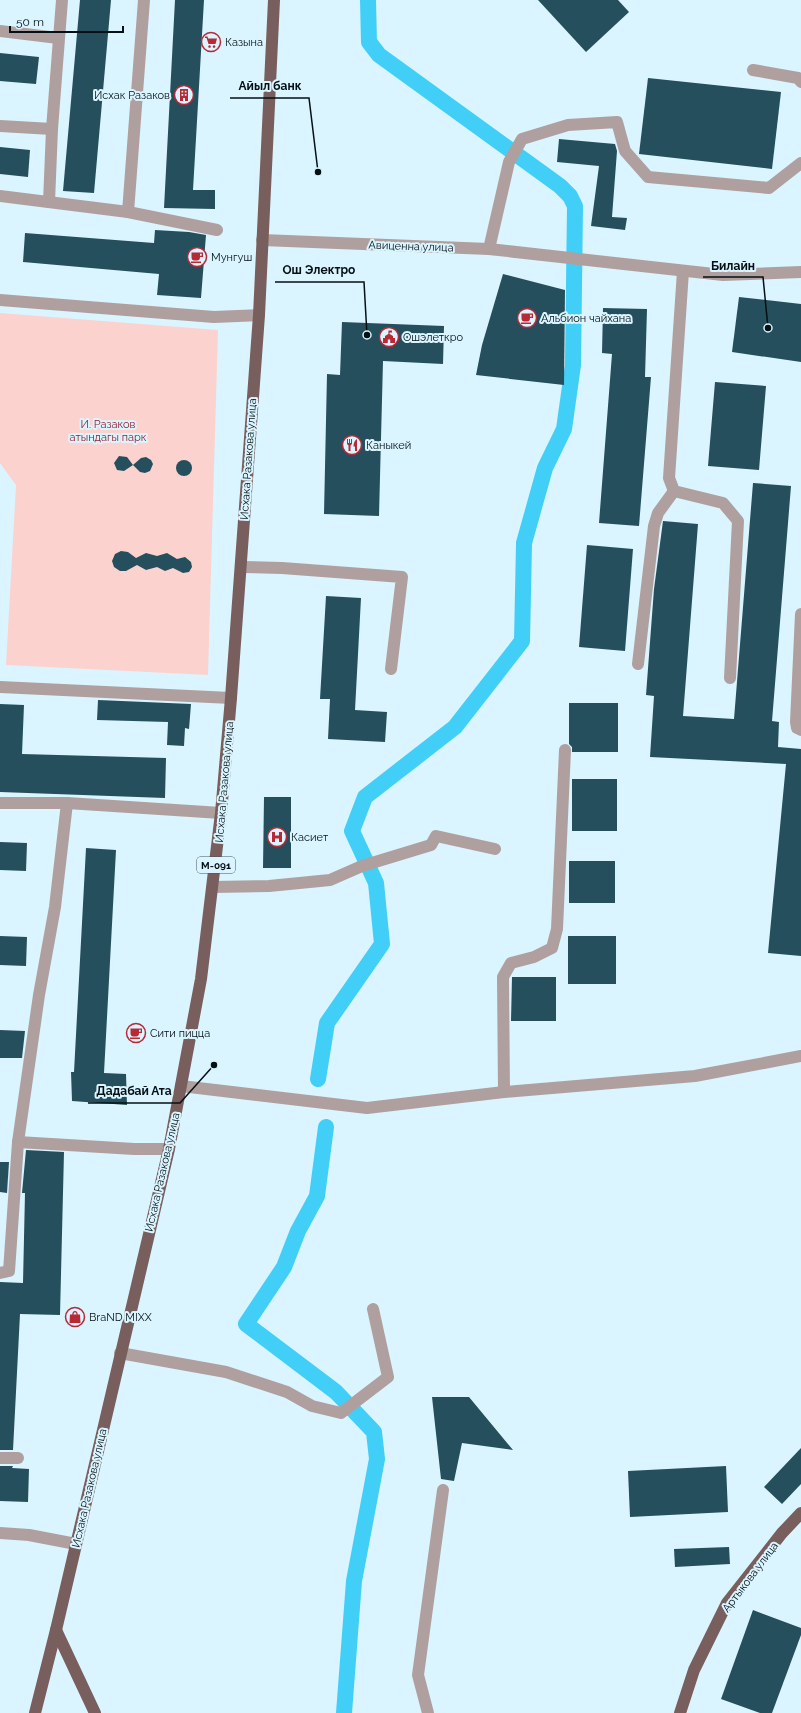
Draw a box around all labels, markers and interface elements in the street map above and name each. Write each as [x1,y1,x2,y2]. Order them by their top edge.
scale bar [10,8,123,34]
text: 50 m [16,15,44,29]
supermarket icon: Казына [200,31,222,53]
place label: Казына [225,36,263,49]
callout: Айыл банк [230,74,309,98]
text: Айыл банк [239,79,302,93]
building icon: Исхак Разаков [173,84,195,106]
place label: Исхак Разаков [94,89,170,102]
street label: Авиценна улица [368,239,454,254]
cafe icon: Мунгуш [186,246,208,268]
place label: Мунгуш [211,251,252,264]
callout: Билайн [703,253,763,277]
callout: Ош Электро [275,258,364,282]
text: Билайн [711,259,755,273]
text: Ош Электро [283,263,355,277]
cafe icon: Альбион чайхана [516,307,538,329]
place label: Альбион чайхана [541,312,631,325]
public building icon: Ошэлеткро [378,326,400,348]
place label: Ошэлеткро [403,331,464,344]
street label: Исхака Разакова улица [238,398,259,520]
park label: И. Разаков атындагы парк [70,418,147,444]
restaurant icon: Каныкей [341,434,363,456]
place label: Каныкей [366,439,411,452]
street label: Исхака Разакова улица [213,721,236,843]
hospital icon: Касиет [266,826,288,848]
place label: Касиет [291,831,329,844]
road number: М-091 [197,857,235,873]
cafe icon: Сити пицца [125,1022,147,1044]
place label: Сити пицца [150,1027,210,1040]
callout: Дадабай Ата [88,1079,180,1103]
text: Дадабай Ата [96,1084,172,1098]
street label: Исхака Разакова улица [142,1111,183,1233]
shop icon: BraND MIXX [64,1306,86,1328]
place label: BraND MIXX [89,1311,152,1324]
street label: Исхака Разакова улица [69,1427,110,1549]
street label: Артыкова улица [720,1540,781,1615]

